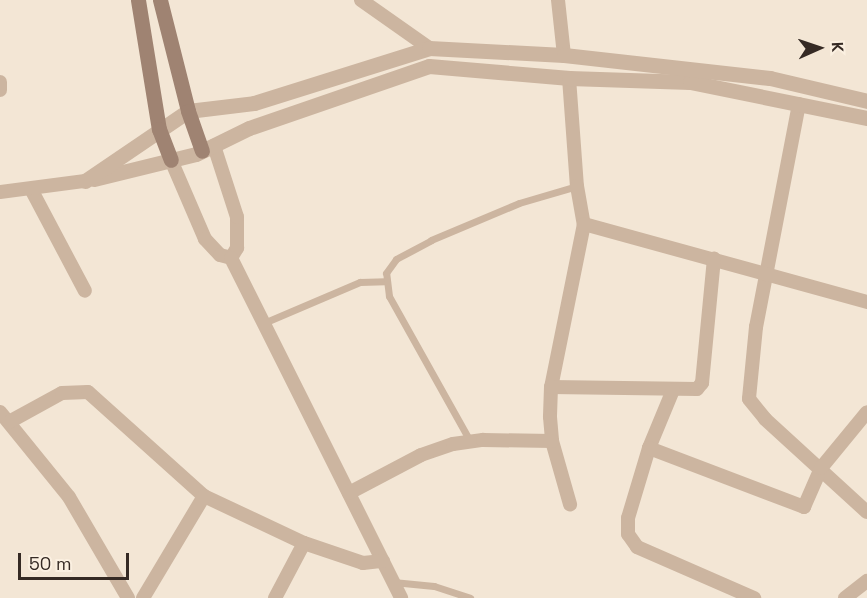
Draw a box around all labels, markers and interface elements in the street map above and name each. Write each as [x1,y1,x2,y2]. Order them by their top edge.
north arrow [789,18,849,78]
text: K [827,41,848,53]
scale bar [21,541,132,579]
text: 50 m [29,552,71,575]

